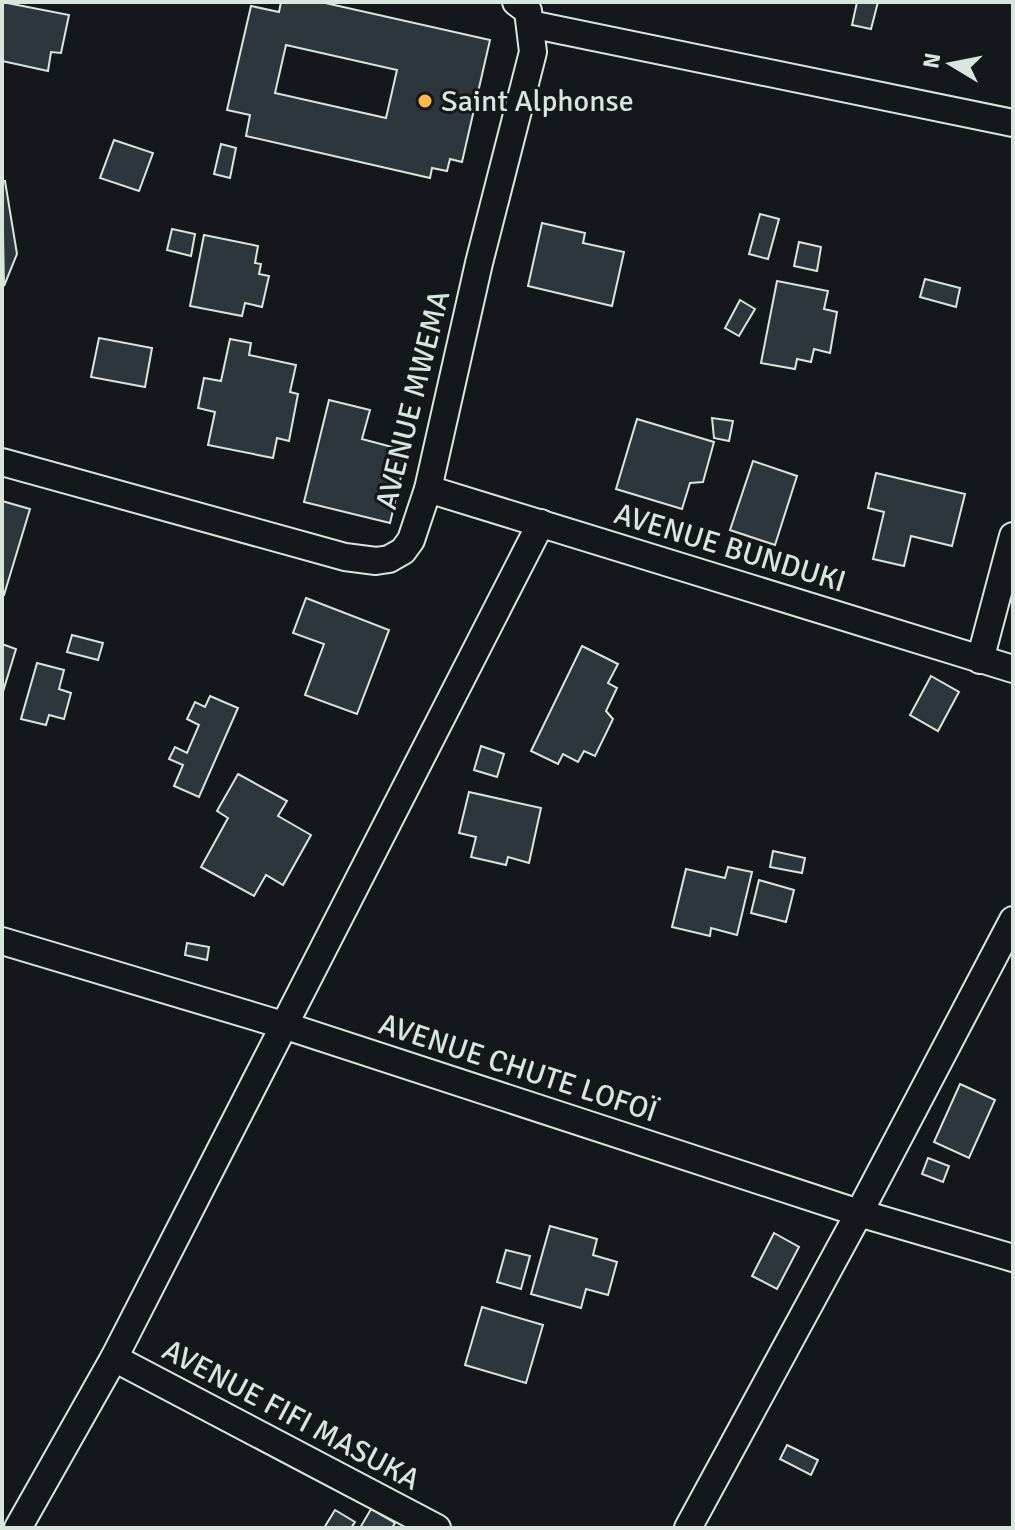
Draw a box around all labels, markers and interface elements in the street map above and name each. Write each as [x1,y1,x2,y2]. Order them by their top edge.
north arrow [911,24,991,104]
text: N [917,51,946,70]
place label: Saint Alphonse [441,83,634,120]
marker: Saint Alphonse [416,92,434,110]
street label: AVENUE MWEMA [368,287,458,513]
street label: AVENUE BUNDUKI [610,495,850,601]
street label: AVENUE CHUTE LOFOÏ [374,1006,663,1131]
street label: AVENUE FIFI MASUKA [156,1332,426,1498]

